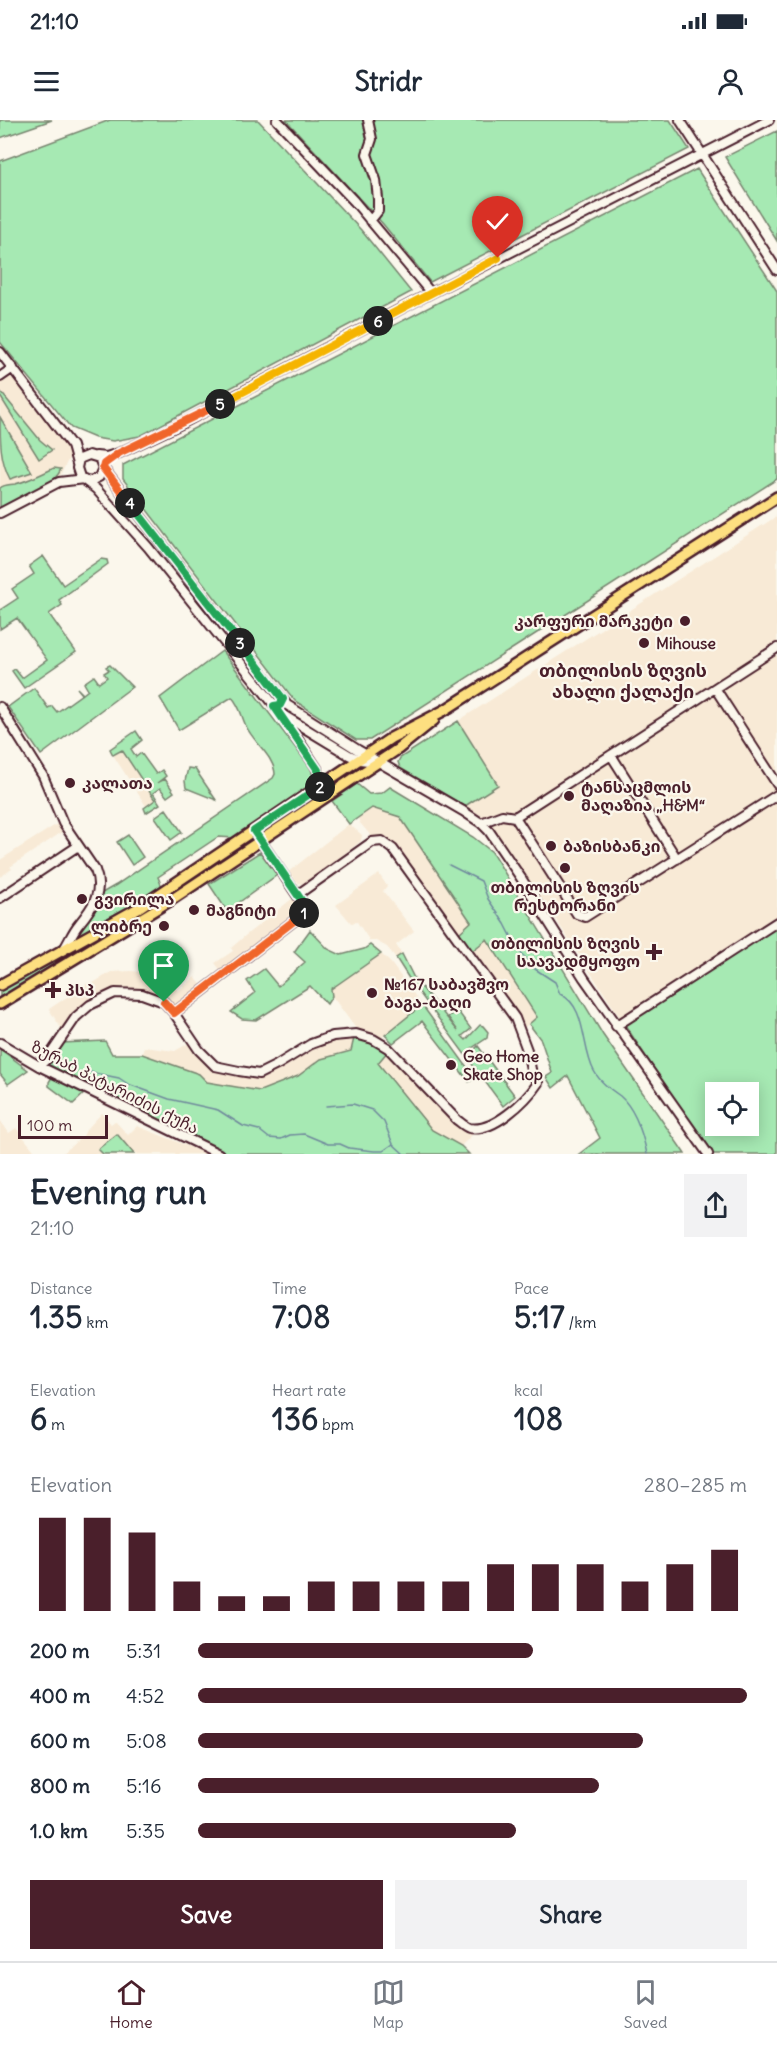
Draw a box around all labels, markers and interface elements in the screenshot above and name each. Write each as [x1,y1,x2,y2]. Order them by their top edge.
text: 21:10 [30,7,79,35]
text: Stridr [355,64,422,98]
icon: menu [30,65,63,98]
icon: person [714,65,747,98]
pin [472,196,523,258]
icon: check [481,205,514,238]
pin: 6 [363,306,393,336]
text: 6 [373,311,383,331]
pin: 5 [205,389,235,419]
text: 5 [215,394,225,414]
pin: 4 [115,488,145,518]
text: 4 [125,493,135,513]
place label: კარფური მარკეტი [514,611,673,631]
marker: კარფური მარკეტი [678,614,692,628]
pin: 3 [225,628,255,658]
text: 3 [235,633,245,653]
place label: Mihouse [656,633,716,653]
marker: Mihouse [637,636,651,650]
district label: თბილისის ზღვის ახალი ქალაქი [539,659,707,703]
pin: 2 [305,772,335,802]
place label: კალათა [82,773,153,794]
marker: კალათა [63,776,77,790]
text: 2 [316,777,324,797]
place label: ტანსაცმლის მაღაზია „H&M“ [581,777,705,816]
marker: ტანსაცმლის მაღაზია „H&M“ [562,789,576,803]
place label: ბაზისბანკი [563,836,660,856]
marker: ბაზისბანკი [544,839,558,853]
marker: თბილისის ზღვის რესტორანი [558,861,572,875]
place label: თბილისის ზღვის რესტორანი [490,877,640,915]
place label: გვირილა [94,889,174,910]
marker: გვირილა [75,892,89,906]
pin: 1 [289,898,319,928]
place label: მაგნიტი [206,900,276,920]
marker: მაგნიტი [187,903,201,917]
text: 1 [301,903,307,923]
place label: ლიბრე [91,916,152,937]
marker: ლიბრე [157,919,171,933]
place label: თბილისის ზღვის საავადმყოფო [491,933,640,972]
pin [138,940,189,1002]
marker: თბილისის ზღვის საავადმყოფო [645,943,663,961]
icon: arrive [147,949,180,982]
place label: №167 საბავშვო ბაგა-ბაღი [384,974,509,1013]
place label: პსპ [65,980,94,1000]
marker: პსპ [46,983,60,997]
marker: №167 საბავშვო ბაგა-ბაღი [365,986,379,1000]
street label: ზურაბ პატარიძის ქუჩა [28,1036,202,1138]
place label: Geo Home Skate Shop [463,1046,543,1085]
marker: Geo Home Skate Shop [444,1058,458,1072]
map controls [705,1082,759,1136]
button: locate [705,1082,759,1136]
scale bar [18,1112,108,1139]
text: 100 m [27,1115,72,1135]
text: Evening run [30,1171,206,1213]
button: share [684,1174,747,1237]
text: 21:10 [30,1215,75,1240]
text: Distance [30,1278,92,1298]
text: Time [272,1278,307,1298]
text: Pace [514,1278,549,1298]
text: 1.35 [30,1298,82,1336]
text: 7:08 [272,1298,331,1336]
text: 5:17 [514,1298,565,1336]
text: km [82,1312,108,1332]
text: /km [565,1312,596,1332]
text: Elevation [30,1380,96,1400]
text: Heart rate [272,1380,346,1400]
text: kcal [514,1380,543,1400]
text: 6 [30,1400,47,1438]
text: 136 [272,1400,318,1438]
text: 108 [514,1400,563,1438]
text: m [47,1414,65,1434]
text: bpm [318,1414,354,1434]
text: Elevation [30,1472,112,1497]
text: 280–285 m [644,1472,747,1497]
text: 200 m [30,1638,90,1663]
text: 5:31 [126,1638,161,1663]
text: 400 m [30,1683,90,1708]
text: 4:52 [126,1683,165,1708]
text: 600 m [30,1728,90,1753]
text: 5:08 [126,1728,167,1753]
text: 800 m [30,1773,90,1798]
text: 5:16 [126,1773,162,1798]
text: 1.0 km [30,1818,88,1843]
text: 5:35 [126,1818,165,1843]
button: Save [30,1880,383,1949]
button: Share [395,1880,747,1949]
tab: Home [110,1976,153,2032]
tab: Map [372,1976,405,2032]
tab: Saved [624,1976,667,2032]

